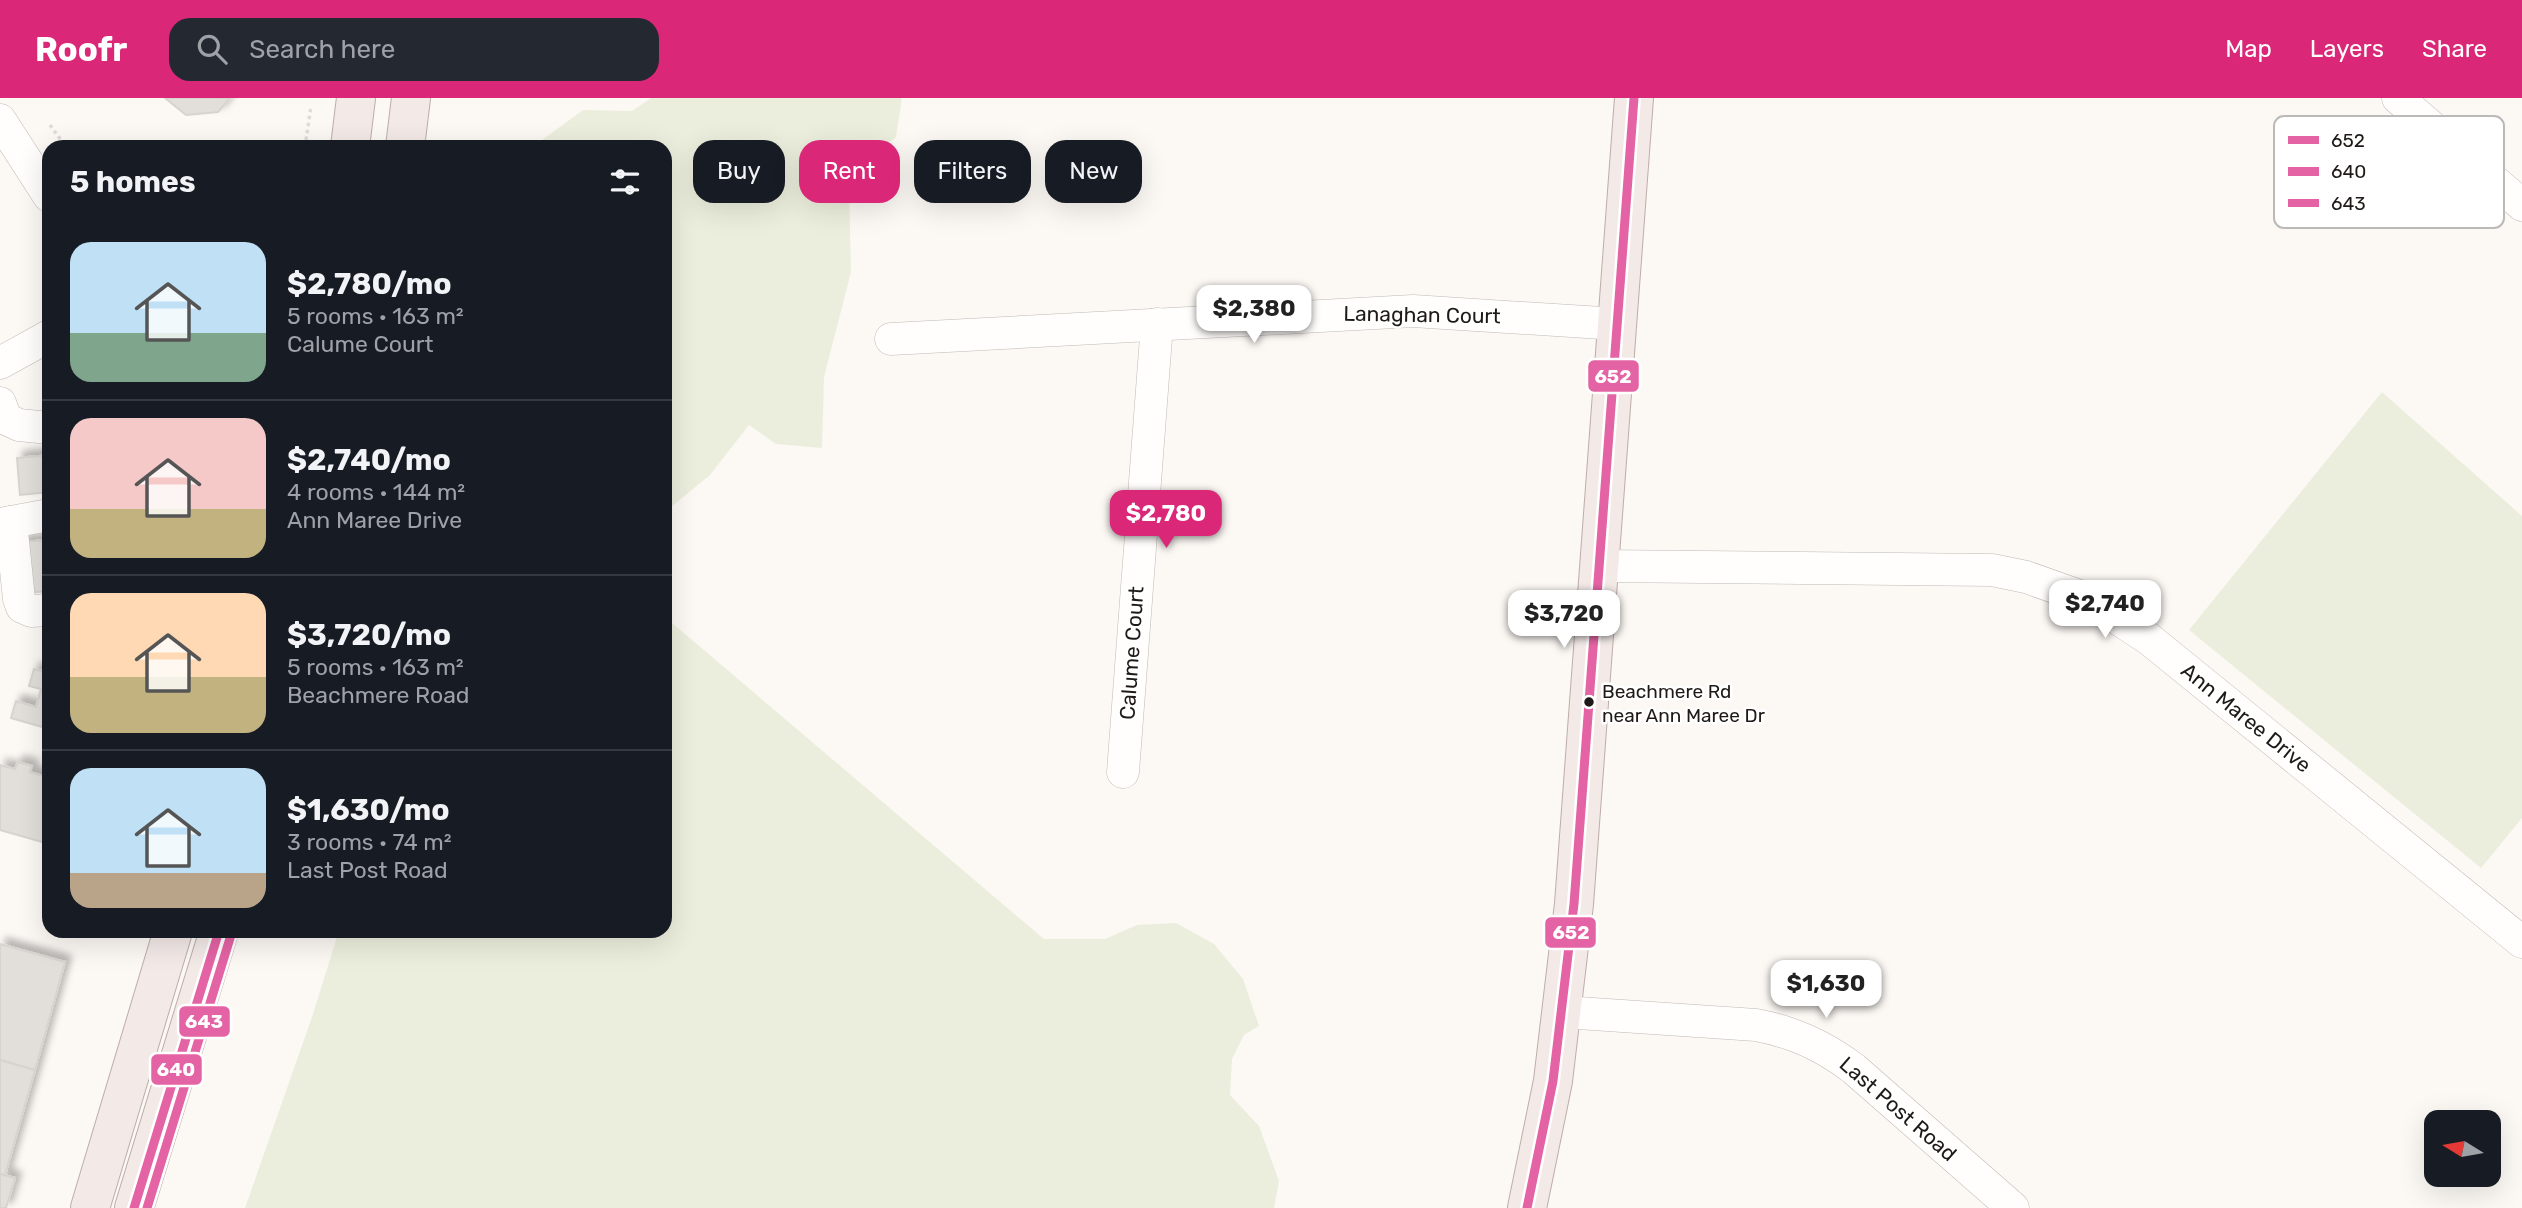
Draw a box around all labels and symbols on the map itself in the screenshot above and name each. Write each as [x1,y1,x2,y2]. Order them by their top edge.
legend [2274,116,2504,228]
text: 652 [2331,129,2365,152]
text: 640 [2331,160,2366,183]
text: 643 [2331,192,2366,215]
pin: $2,380 [1197,286,1311,345]
street label: Lanaghan Court [1343,301,1501,328]
line badge: 652 [1587,359,1640,393]
text: 652 [1595,365,1632,388]
pin: $2,780 [1109,490,1223,550]
pin: $2,740 [2048,580,2162,640]
street label: Calume Court [1114,585,1149,721]
pin: $3,720 [1507,590,1621,650]
street label: Ann Maree Drive [2176,658,2316,778]
place label: Beachmere Rd near Ann Maree Dr [1602,680,1766,727]
marker: Beachmere Rd near Ann Maree Dr [1582,695,1596,709]
line badge: 652 [1544,916,1597,949]
text: 652 [1553,921,1590,944]
pin: $1,630 [1769,960,1883,1020]
line badge: 643 [178,1005,231,1038]
text: 643 [185,1010,223,1033]
street label: Last Post Road [1835,1051,1962,1166]
line badge: 640 [150,1053,203,1086]
text: 640 [157,1058,195,1081]
north arrow [2424,1110,2501,1186]

